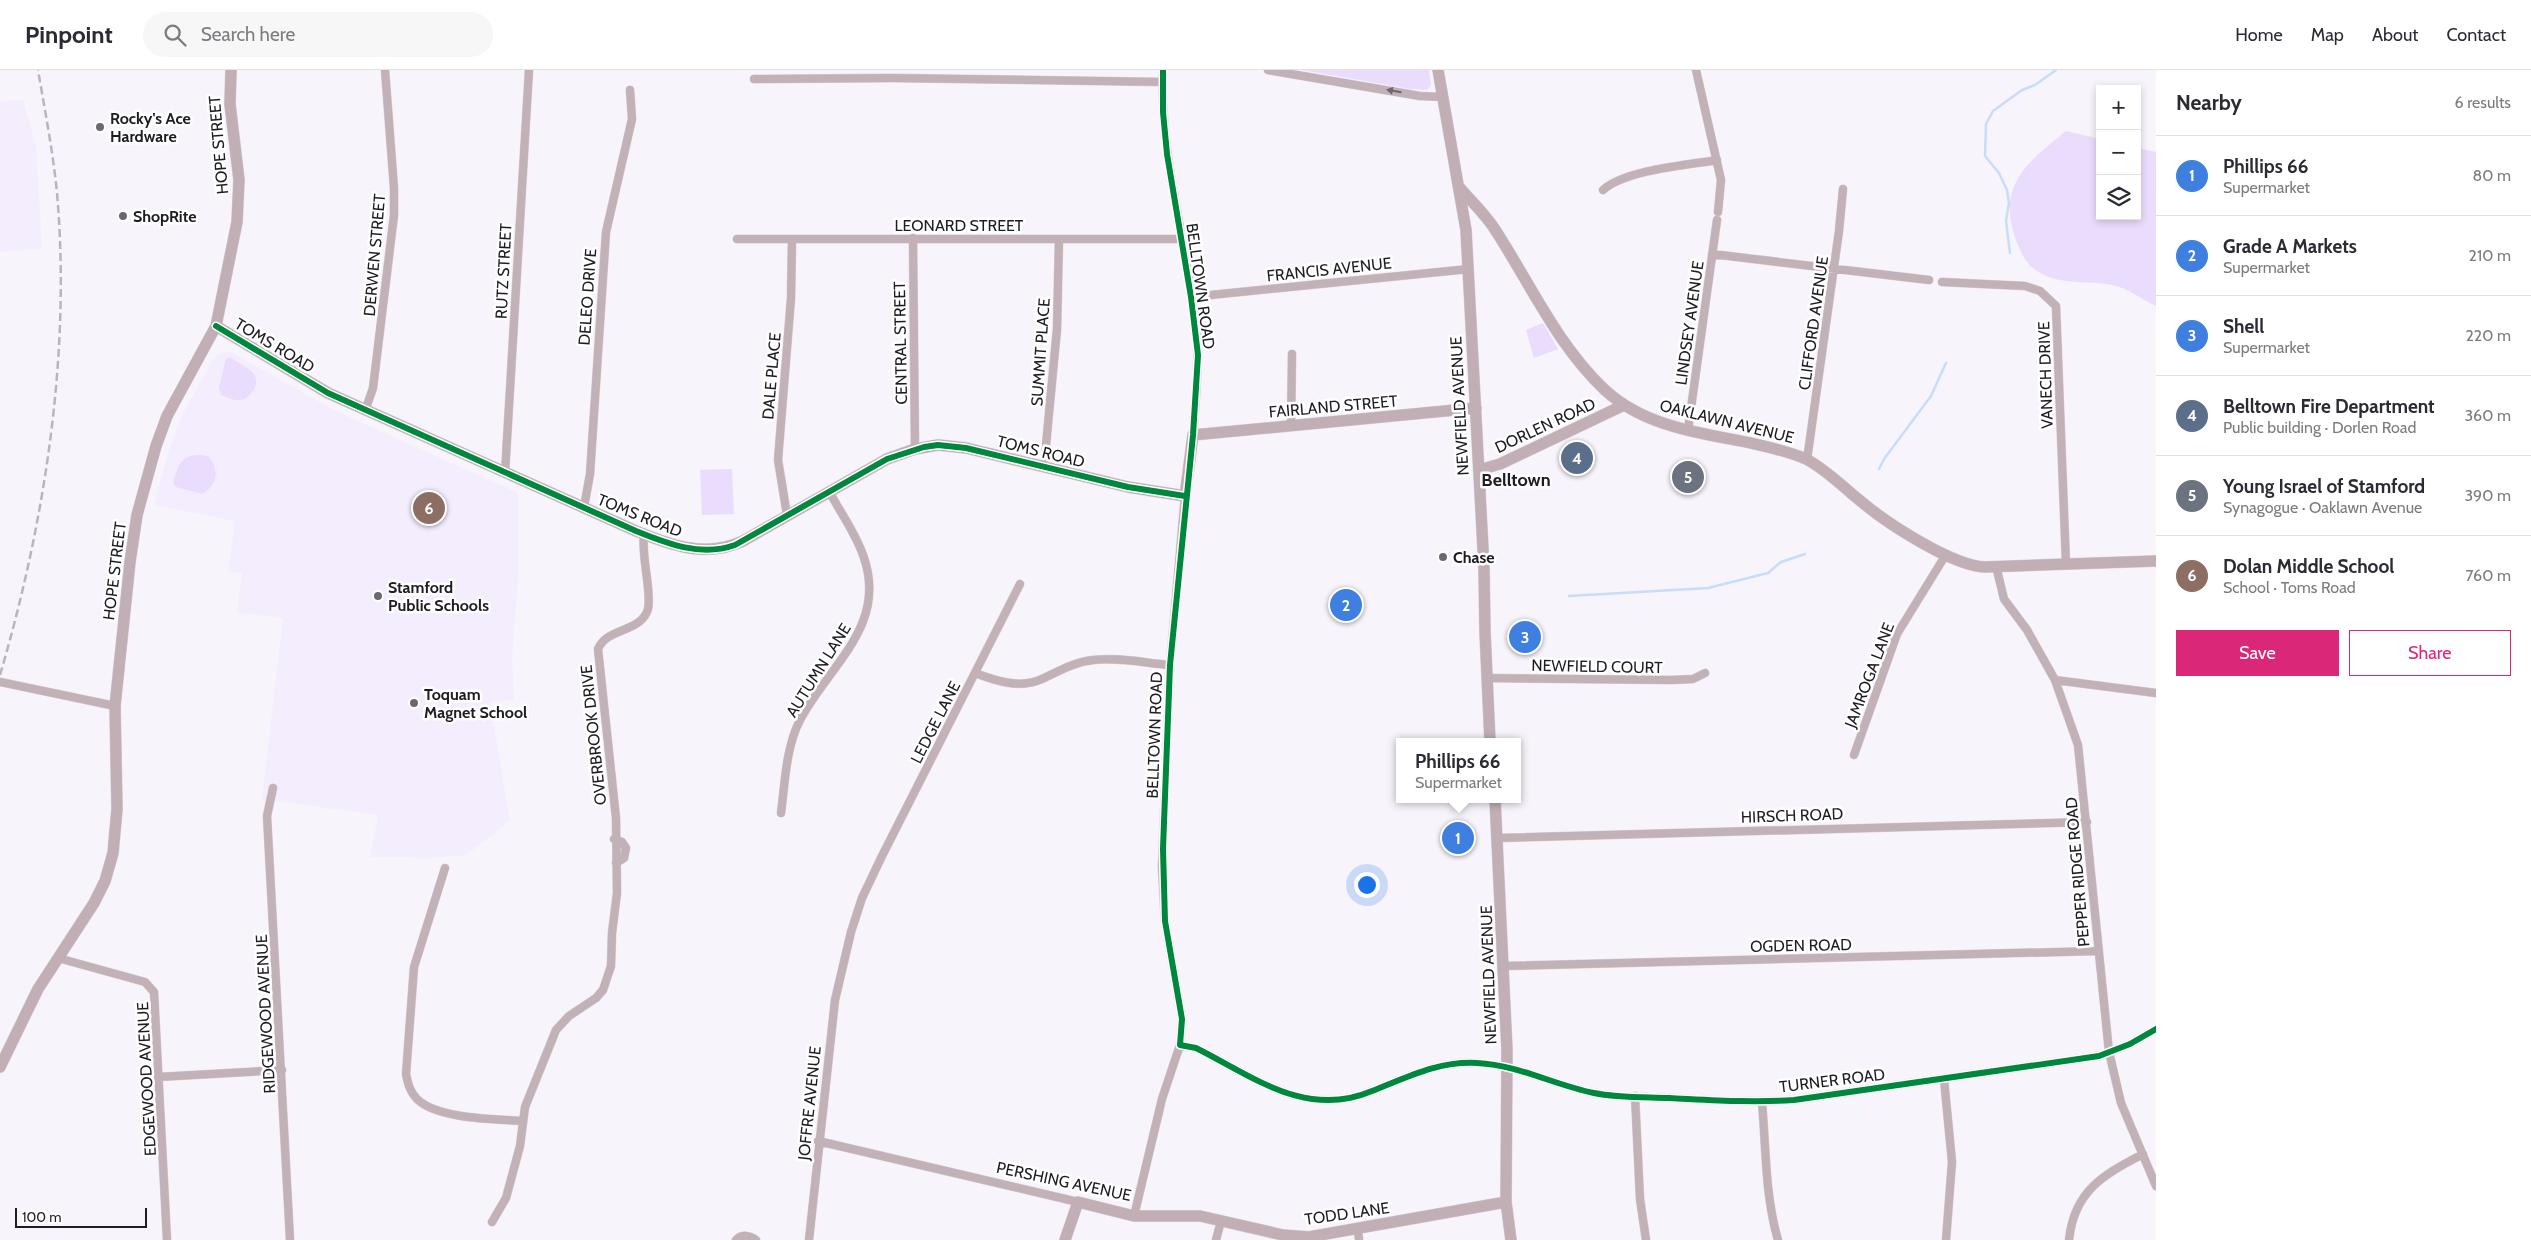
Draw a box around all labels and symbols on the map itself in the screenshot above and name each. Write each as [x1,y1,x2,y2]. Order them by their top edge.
one-way arrow [1386,87,1402,95]
street label: HOPE STREET [205,94,232,195]
place label: Rocky's Ace Hardware [110,109,191,146]
marker: Rocky's Ace Hardware [94,121,106,133]
street label: DERWEN STREET [360,193,389,317]
place label: ShopRite [133,207,196,226]
marker: ShopRite [117,210,129,222]
street label: LEONARD STREET [895,216,1024,235]
street label: RUTZ STREET [492,222,516,319]
street label: BELLTOWN ROAD [1182,222,1219,350]
street label: DELEO DRIVE [575,248,600,346]
street label: FRANCIS AVENUE [1266,253,1393,286]
street label: CLIFFORD AVENUE [1795,255,1832,391]
street label: LINDSEY AVENUE [1671,260,1708,386]
street label: CENTRAL STREET [890,281,911,405]
street label: SUMMIT PLACE [1027,297,1054,407]
street label: TOMS ROAD [231,314,318,377]
street label: VANECH DRIVE [2034,321,2057,429]
street label: DALE PLACE [758,332,785,420]
street label: NEWFIELD AVENUE [1446,336,1473,476]
street label: FAIRLAND STREET [1268,391,1399,422]
street label: DORLEN ROAD [1492,394,1598,457]
street label: OAKLAWN AVENUE [1658,396,1796,447]
street label: TOMS ROAD [995,431,1087,472]
pin: 4 [1561,439,1593,477]
pin: 5 [1672,458,1704,496]
district label: Belltown [1481,469,1551,491]
pin: 6 [413,489,445,527]
street label: TOMS ROAD [595,490,685,541]
street label: HOPE STREET [99,520,130,621]
place label: Chase [1453,548,1495,567]
marker: Chase [1437,551,1449,563]
place label: Stamford Public Schools [388,578,489,615]
pin: 2 [1330,586,1362,624]
marker: Stamford Public Schools [372,590,384,602]
pin: 3 [1509,618,1541,656]
street label: AUTUMN LANE [782,620,855,721]
street label: JAMROGA LANE [1840,620,1898,731]
street label: NEWFIELD COURT [1531,656,1663,677]
street label: OVERBROOK DRIVE [577,664,610,806]
street label: BELLTOWN ROAD [1143,671,1166,799]
street label: LEDGE LANE [907,678,964,767]
place label: Toquam Magnet School [424,685,527,722]
marker: Toquam Magnet School [408,697,420,709]
street label: PEPPER RIDGE ROAD [2061,796,2094,948]
street label: HIRSCH ROAD [1741,804,1844,827]
pin: 1 [1442,819,1474,857]
your location [1354,872,1380,898]
street label: NEWFIELD AVENUE [1477,905,1500,1045]
street label: RIDGEWOOD AVENUE [252,934,279,1094]
street label: OGDEN ROAD [1750,935,1852,956]
street label: EDGEWOOD AVENUE [133,1001,160,1157]
street label: JOFFRE AVENUE [794,1045,825,1162]
street label: TURNER ROAD [1778,1065,1886,1096]
street label: PERSHING AVENUE [995,1158,1133,1205]
street label: TODD LANE [1303,1198,1391,1229]
scale bar [15,1205,148,1228]

